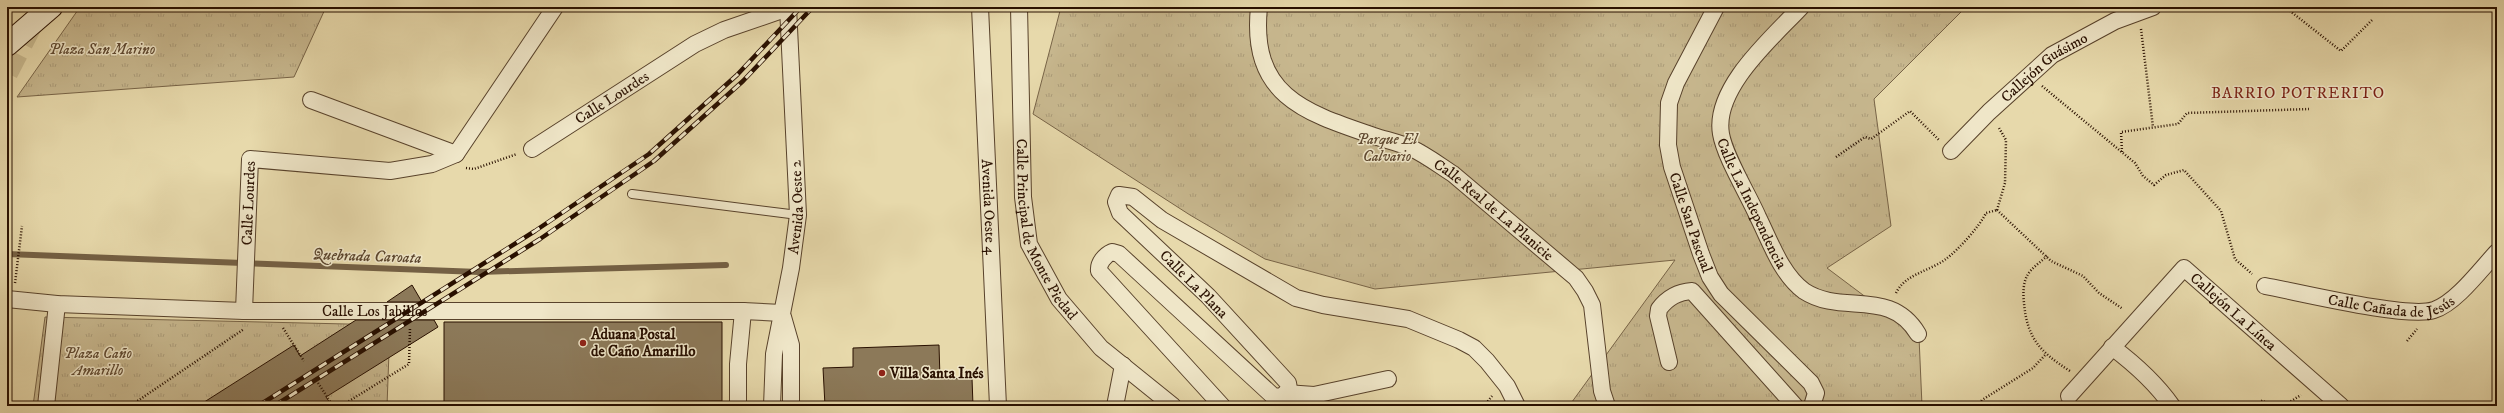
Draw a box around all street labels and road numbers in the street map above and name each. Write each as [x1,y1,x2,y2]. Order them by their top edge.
street label: Callejón Guásimo [1997,28,2091,107]
street label: Calle Lourdes [572,67,653,129]
street label: Calle La Independencia [1712,136,1791,273]
street label: Calle Principal de Monte Piedad [1012,138,1082,324]
street label: Calle Real de La Planicie [1430,155,1557,265]
street label: Avenida Oeste 2 [784,159,808,255]
street label: Avenida Oeste 4 [977,159,1000,255]
street label: Calle Lourdes [238,161,260,246]
street label: Calle San Pascual [1664,170,1717,276]
street label: Calle La Plana [1156,246,1232,323]
street label: Callejón La Línea [2186,269,2281,355]
street label: Calle Cañada de Jesús [2326,290,2459,322]
street label: Calle Los Jabillos [322,302,427,321]

